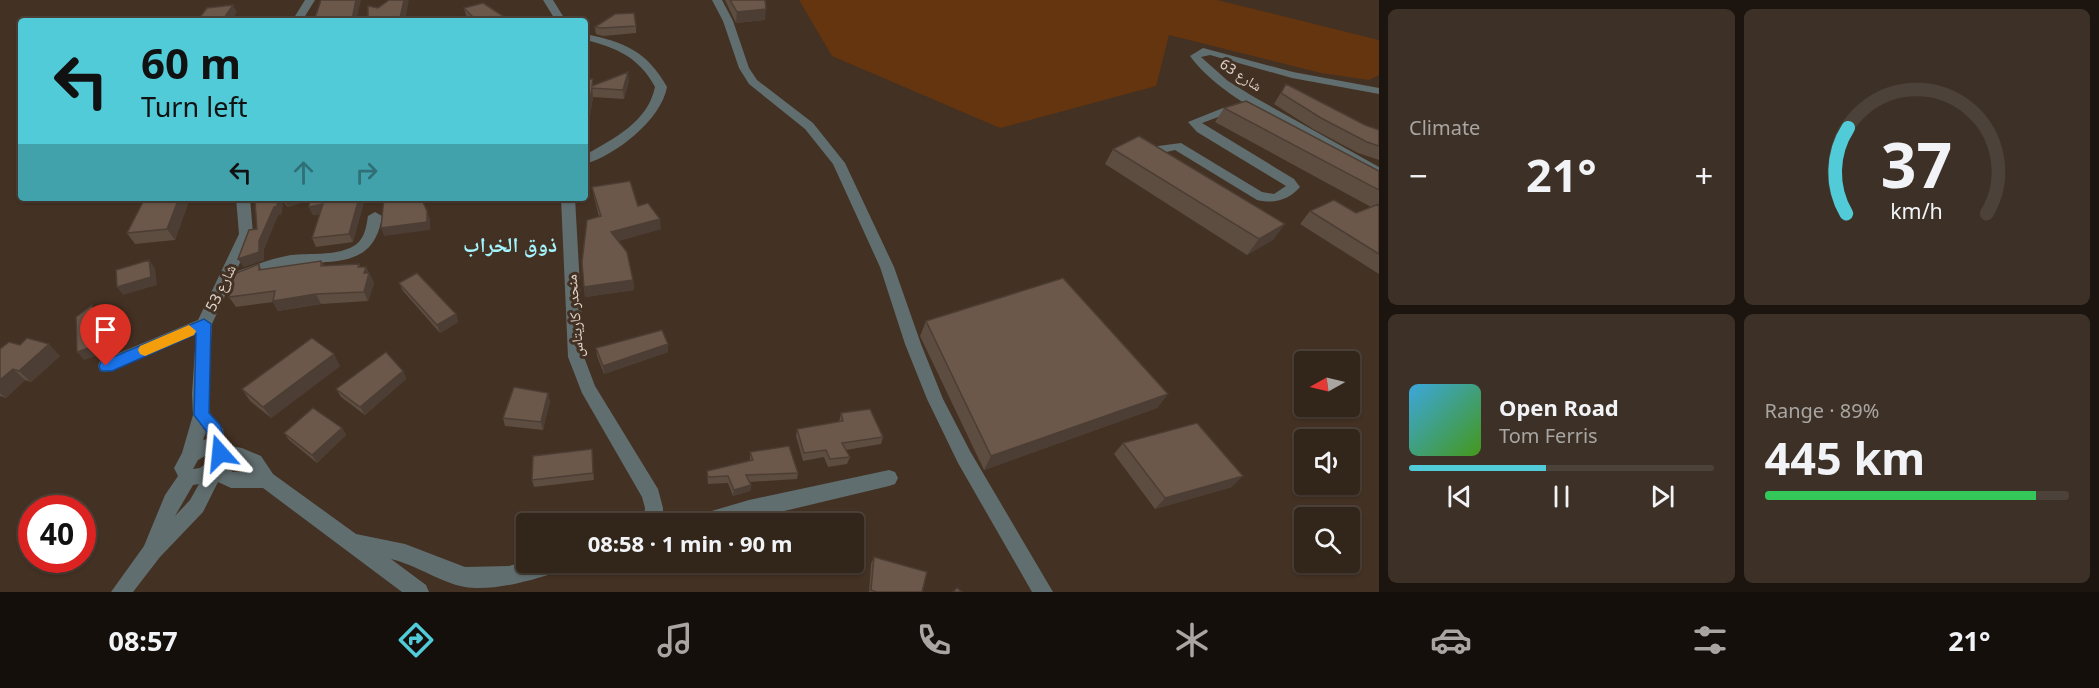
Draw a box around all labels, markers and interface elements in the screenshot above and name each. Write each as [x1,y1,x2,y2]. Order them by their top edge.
text: 60 m [141,34,241,91]
icon: left [42,42,120,120]
street label: شارع 63 [1216,54,1266,96]
text: Turn left [141,88,247,125]
text: Climate [1409,114,1480,141]
text: 37 [1881,121,1952,206]
text: 21° [1526,144,1597,205]
text: − [1409,153,1428,198]
text: + [1695,153,1714,198]
icon: left [224,156,257,189]
icon: ahead [287,156,320,189]
icon: right [350,156,383,189]
text: km/h [1890,196,1943,225]
district label: ذوق الخراب [463,230,557,258]
street label: شارع 53 [200,261,241,315]
street label: منحدر كاريتاس [560,273,589,358]
pin [80,304,131,366]
icon: arrive [89,313,122,346]
north arrow [1294,351,1360,417]
map controls [1294,351,1360,573]
text: Open Road [1499,392,1619,422]
text: Range · 89% [1765,397,1879,424]
position arrow [188,421,252,485]
text: Tom Ferris [1499,422,1598,449]
text: 445 km [1765,427,1925,488]
button: sound [1294,429,1360,495]
icon: previous [1443,480,1476,513]
icon: pause [1545,480,1578,513]
icon: next [1646,480,1679,513]
speed limit sign: 40 [18,495,96,573]
button: search [1294,507,1360,573]
text: 08:58 · 1 min · 90 m [588,528,792,558]
icon: directions [395,619,437,661]
icon: music [654,619,696,661]
icon: phone [913,619,955,661]
icon: climate [1171,619,1213,661]
icon: car [1430,619,1472,661]
icon: filters [1689,619,1731,661]
text: 08:57 [108,622,178,659]
text: 21° [1948,622,1991,659]

